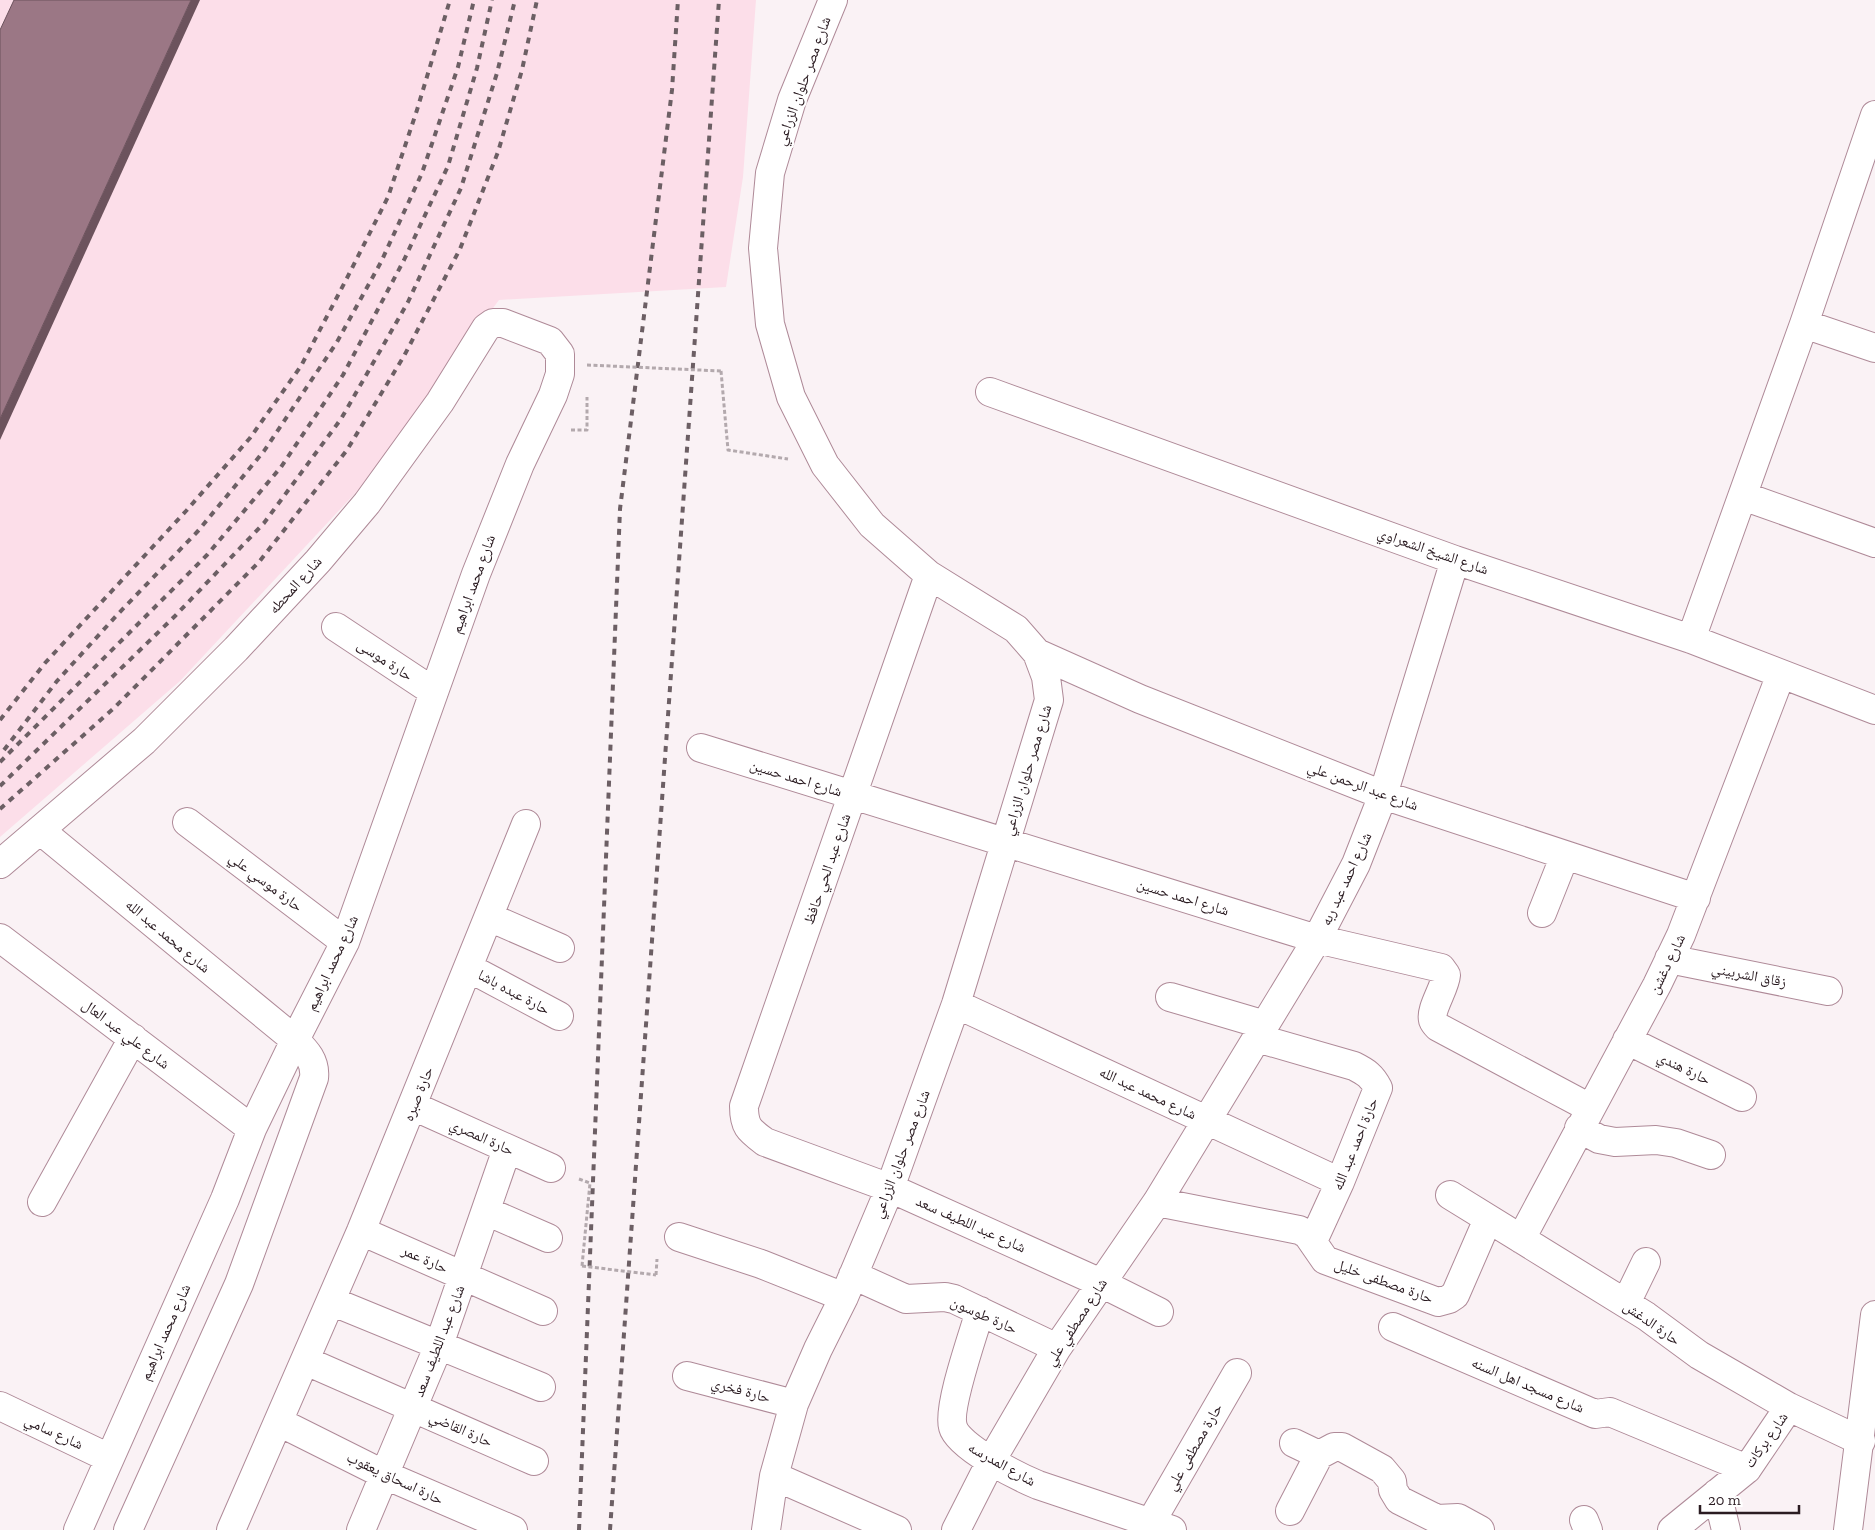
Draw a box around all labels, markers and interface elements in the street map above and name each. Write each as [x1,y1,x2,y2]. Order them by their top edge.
street label: شارع مصر حلوان الزراعي [771,14,837,149]
street label: شارع الشيخ الشعراوي [1374,524,1491,581]
street label: شارع محمد ابراهيم [447,532,500,636]
street label: شارع المحطه [265,552,326,618]
street label: حارة موسى [353,635,417,686]
street label: شارع مصر حلوان الزراعي [999,702,1058,838]
street label: شارع احمد حسين [747,755,844,802]
street label: شارع عبد الرحمن علي [1304,758,1421,817]
street label: شارع عبد الحي حافظ [800,811,857,928]
street label: شارع احمد عبد ربه [1317,829,1376,929]
street label: حارة موسي علي [224,848,307,918]
street label: شارع احمد حسين [1134,874,1231,921]
street label: شارع محمد عبد الله [121,895,214,978]
street label: شارع محمد ابراهيم [302,912,363,1014]
street label: شارع دغشن [1645,931,1690,997]
street label: زقاق الشربيني [1709,959,1788,994]
street label: حارة عبده باشا [475,966,553,1019]
street label: شارع علي عبد العال [77,995,173,1075]
street label: حارة هندي [1653,1047,1714,1091]
street label: شارع محمد عبد الله [1096,1063,1200,1124]
street label: حارة صبره [399,1064,437,1124]
street label: شارع مصر حلوان الزراعي [868,1087,936,1222]
street label: حارة احمد عبد الله [1328,1095,1382,1193]
street label: حارة المصري [446,1115,517,1162]
street label: شارع عبد اللطيف سعد [913,1192,1029,1257]
street label: حارة عمر [398,1241,451,1277]
street label: حارة مصطفى خليل [1332,1255,1436,1308]
street label: شارع مصطفي علي [1041,1275,1113,1371]
street label: شارع محمد ابراهيم [136,1281,195,1383]
street label: شارع عبد اللطيف سعد [409,1282,470,1400]
street label: حارة طوسون [947,1292,1021,1339]
street label: حارة الدغش [1620,1297,1684,1350]
street label: شارع مسجد اهل السنه [1469,1353,1587,1418]
street label: حارة فخري [709,1374,773,1409]
street label: حارة مصطفى علي [1162,1400,1229,1495]
street label: حارة القاضي [426,1407,496,1454]
street label: شارع بركات [1740,1409,1793,1472]
street label: شارع سامي [21,1411,86,1456]
street label: شارع المدرسه [965,1438,1039,1491]
street label: حارة اسحاق يعقوب [343,1448,447,1509]
scale bar [1700,1482,1799,1514]
text: 20 m [1708,1491,1741,1509]

